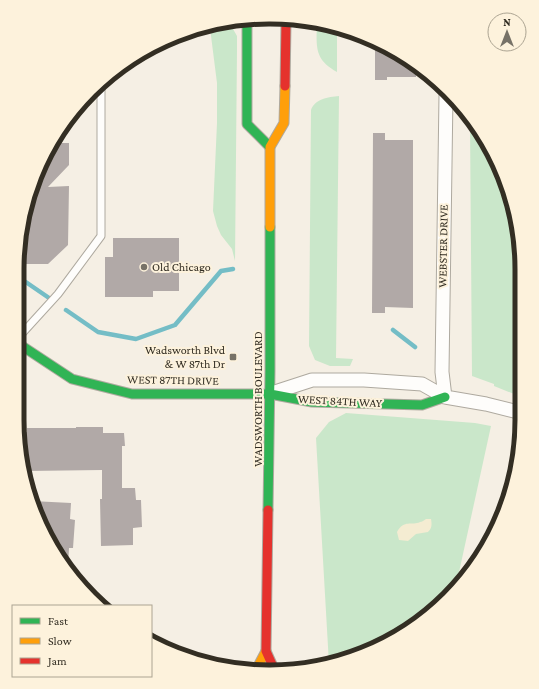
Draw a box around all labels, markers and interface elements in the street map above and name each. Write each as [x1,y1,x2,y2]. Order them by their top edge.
north arrow [487,12,527,52]
text: N [503,16,511,28]
street label: WEBSTER DRIVE [435,204,451,288]
place label: Old Chicago [152,260,211,274]
marker: Old Chicago [139,262,149,272]
street label: WADSWORTH BOULEVARD [251,331,265,467]
place label: Wadsworth Blvd & W 87th Dr [145,343,226,371]
marker: Wadsworth Blvd & W 87th Dr [228,352,238,362]
street label: WEST 87TH DRIVE [127,372,219,388]
street label: WEST 84TH WAY [298,392,383,410]
legend [12,605,152,677]
text: Fast [48,614,69,628]
text: Slow [48,634,72,648]
text: Jam [47,654,67,668]

